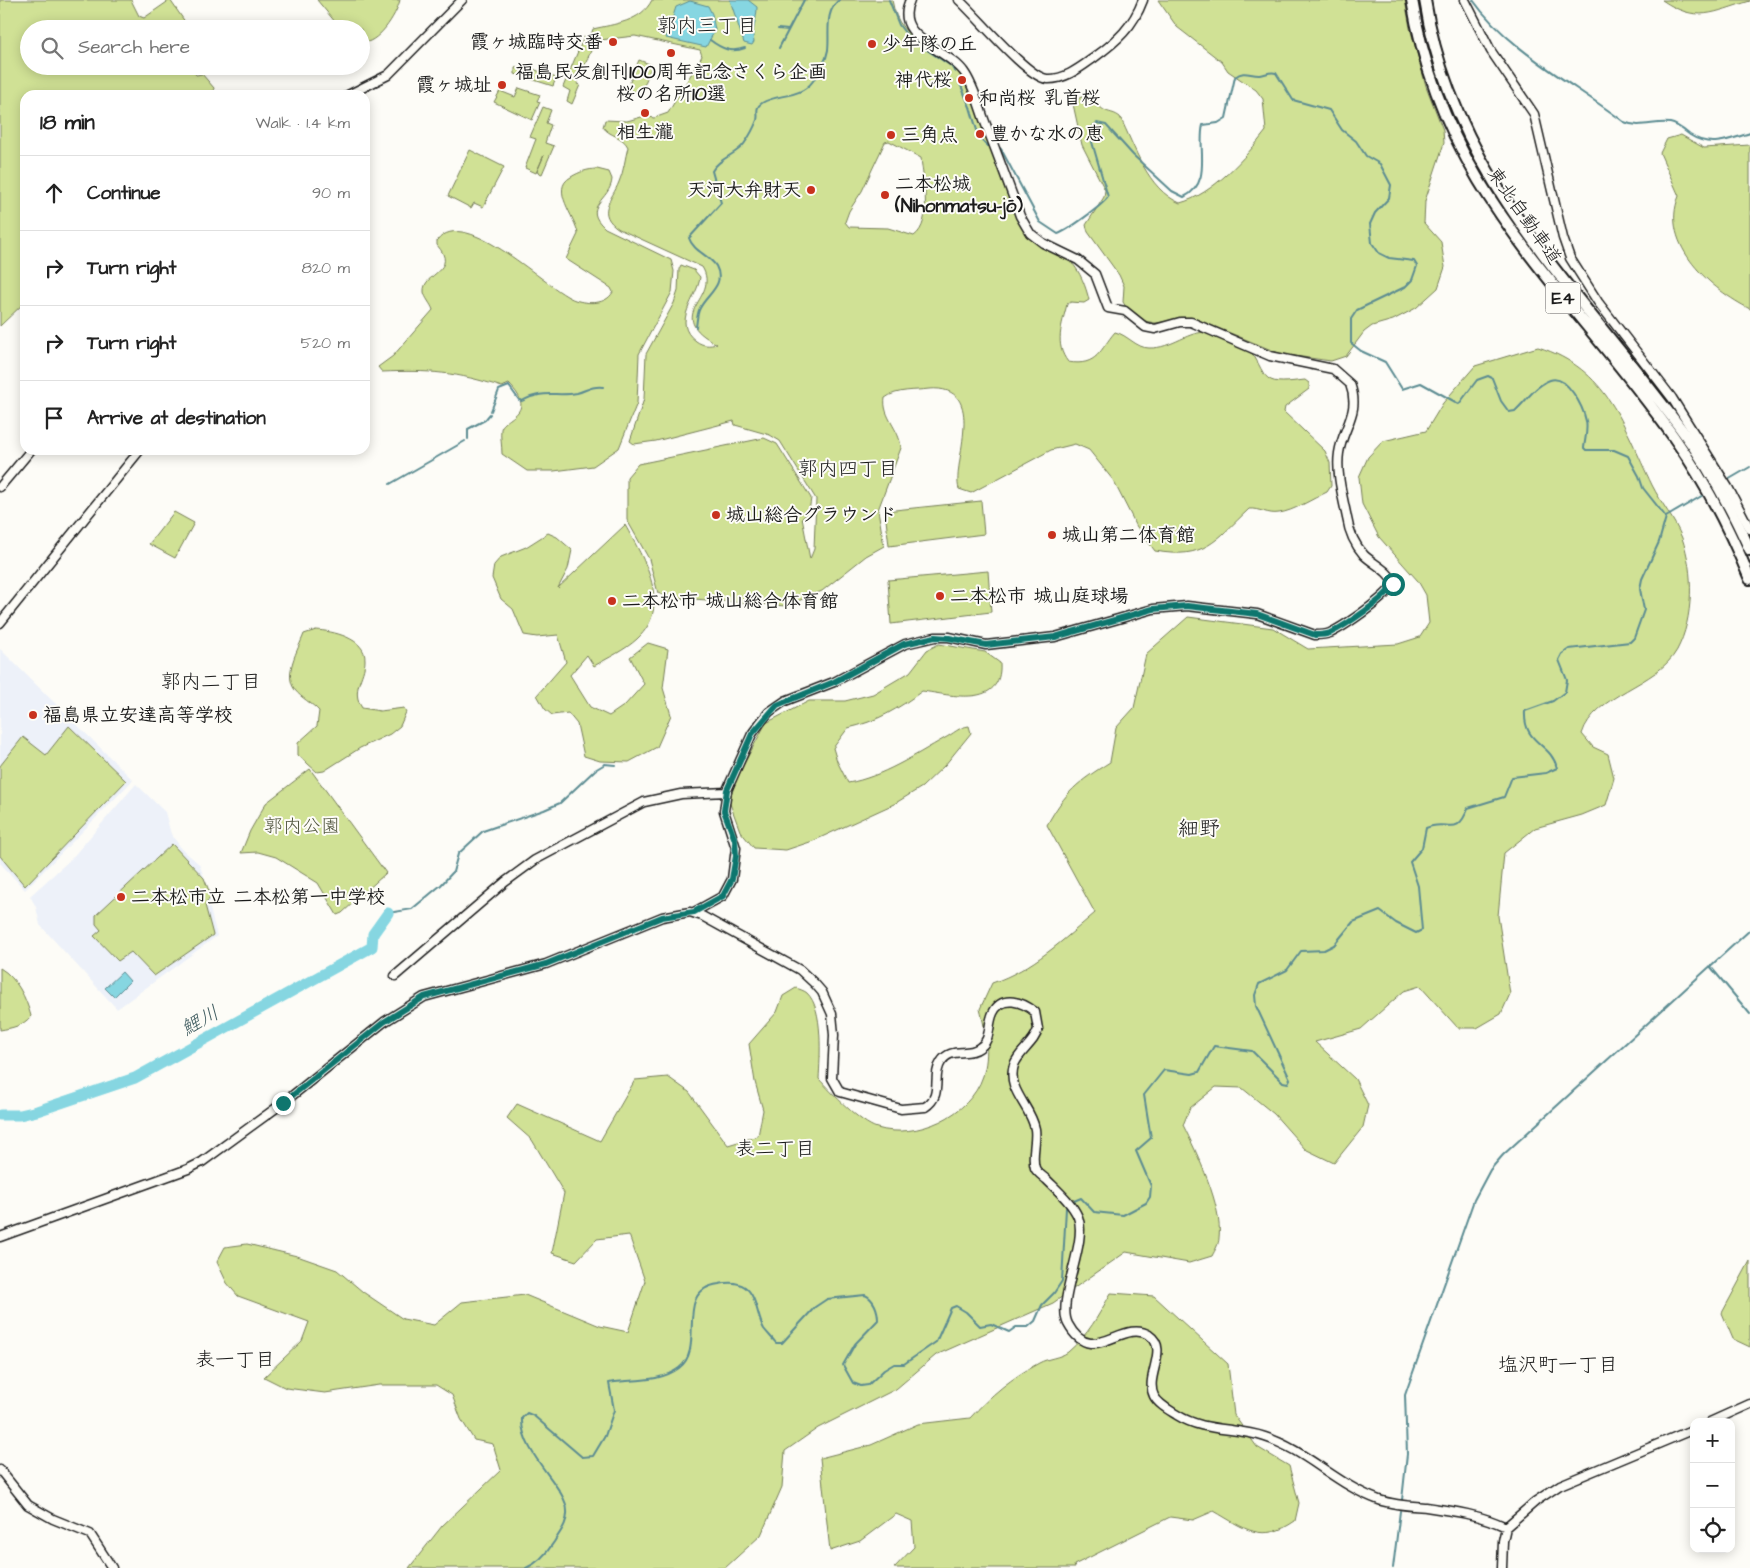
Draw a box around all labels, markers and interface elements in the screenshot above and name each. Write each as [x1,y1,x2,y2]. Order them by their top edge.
district label: 郭内三丁目 [657,12,757,40]
search box [20,20,370,75]
place label: 霞ヶ城臨時交番 [470,29,603,56]
place label: 少年隊の丘 [882,31,977,58]
icon: search [38,34,66,62]
text: Search here [78,34,190,61]
marker: 霞ヶ城臨時交番 [607,36,619,48]
marker: 少年隊の丘 [866,38,878,50]
marker: 福島民友創刊100周年記念さくら企画 桜の名所10選 [665,47,677,59]
place label: 福島民友創刊100周年記念さくら企画 桜の名所10選 [515,59,827,108]
place label: 神代桜 [895,67,952,94]
place label: 霞ヶ城址 [416,72,492,99]
marker: 神代桜 [956,74,968,86]
marker: 霞ヶ城址 [496,79,508,91]
place label: 和尚桜 乳首桜 [979,85,1101,112]
marker: 和尚桜 乳首桜 [963,92,975,104]
marker: 相生瀧 [639,107,651,119]
text: 18 min [40,108,95,137]
text: Walk · 1.4 km [256,112,350,134]
place label: 相生瀧 [616,119,674,146]
place label: 豊かな水の恵 [990,121,1104,148]
place label: 三角点 [901,122,958,149]
marker: 豊かな水の恵 [974,128,986,140]
marker: 三角点 [885,129,897,141]
street label: 東北自動車道 [1480,162,1568,270]
place label: 二本松城 (Nihonmatsu-jō) [894,171,1023,220]
place label: 天河大弁財天 [687,177,801,204]
icon: ahead [40,179,68,207]
text: Continue [87,180,161,207]
text: 90 m [312,182,350,204]
marker: 天河大弁財天 [805,184,817,196]
marker: 二本松城 (Nihonmatsu-jō) [879,189,891,201]
icon: right [40,254,68,282]
text: Turn right [87,255,176,282]
text: 820 m [302,257,350,279]
road number: E4 [1546,282,1580,314]
icon: right [40,329,68,357]
text: Turn right [87,330,176,357]
text: 520 m [301,332,350,354]
icon: arrive [40,404,68,432]
text: Arrive at destination [87,405,266,432]
district label: 郭内四丁目 [798,455,898,483]
place label: 城山総合グラウンド [726,502,897,529]
marker: 城山総合グラウンド [710,509,722,521]
place label: 城山第二体育館 [1062,522,1195,549]
marker: 城山第二体育館 [1046,529,1058,541]
route start [1382,573,1405,596]
place label: 二本松市 城山庭球場 [950,583,1129,610]
place label: 二本松市 城山総合体育館 [622,588,839,615]
marker: 二本松市 城山庭球場 [934,590,946,602]
marker: 二本松市 城山総合体育館 [606,595,618,607]
district label: 郭内二丁目 [161,668,261,696]
place label: 福島県立安達高等学校 [43,702,233,729]
marker: 福島県立安達高等学校 [27,709,39,721]
park label: 郭内公園 [264,813,340,840]
district label: 細野 [1178,814,1220,843]
place label: 二本松市立 二本松第一中学校 [131,884,386,911]
marker: 二本松市立 二本松第一中学校 [115,891,127,903]
water label: 鯉川 [176,999,224,1043]
route end [272,1092,295,1115]
district label: 表二丁目 [735,1135,815,1163]
district label: 表一丁目 [195,1346,275,1374]
district label: 塩沢町一丁目 [1498,1351,1618,1379]
map controls [1690,1418,1735,1553]
button: + [1690,1418,1735,1463]
button: − [1690,1463,1735,1508]
button: locate [1690,1508,1735,1553]

